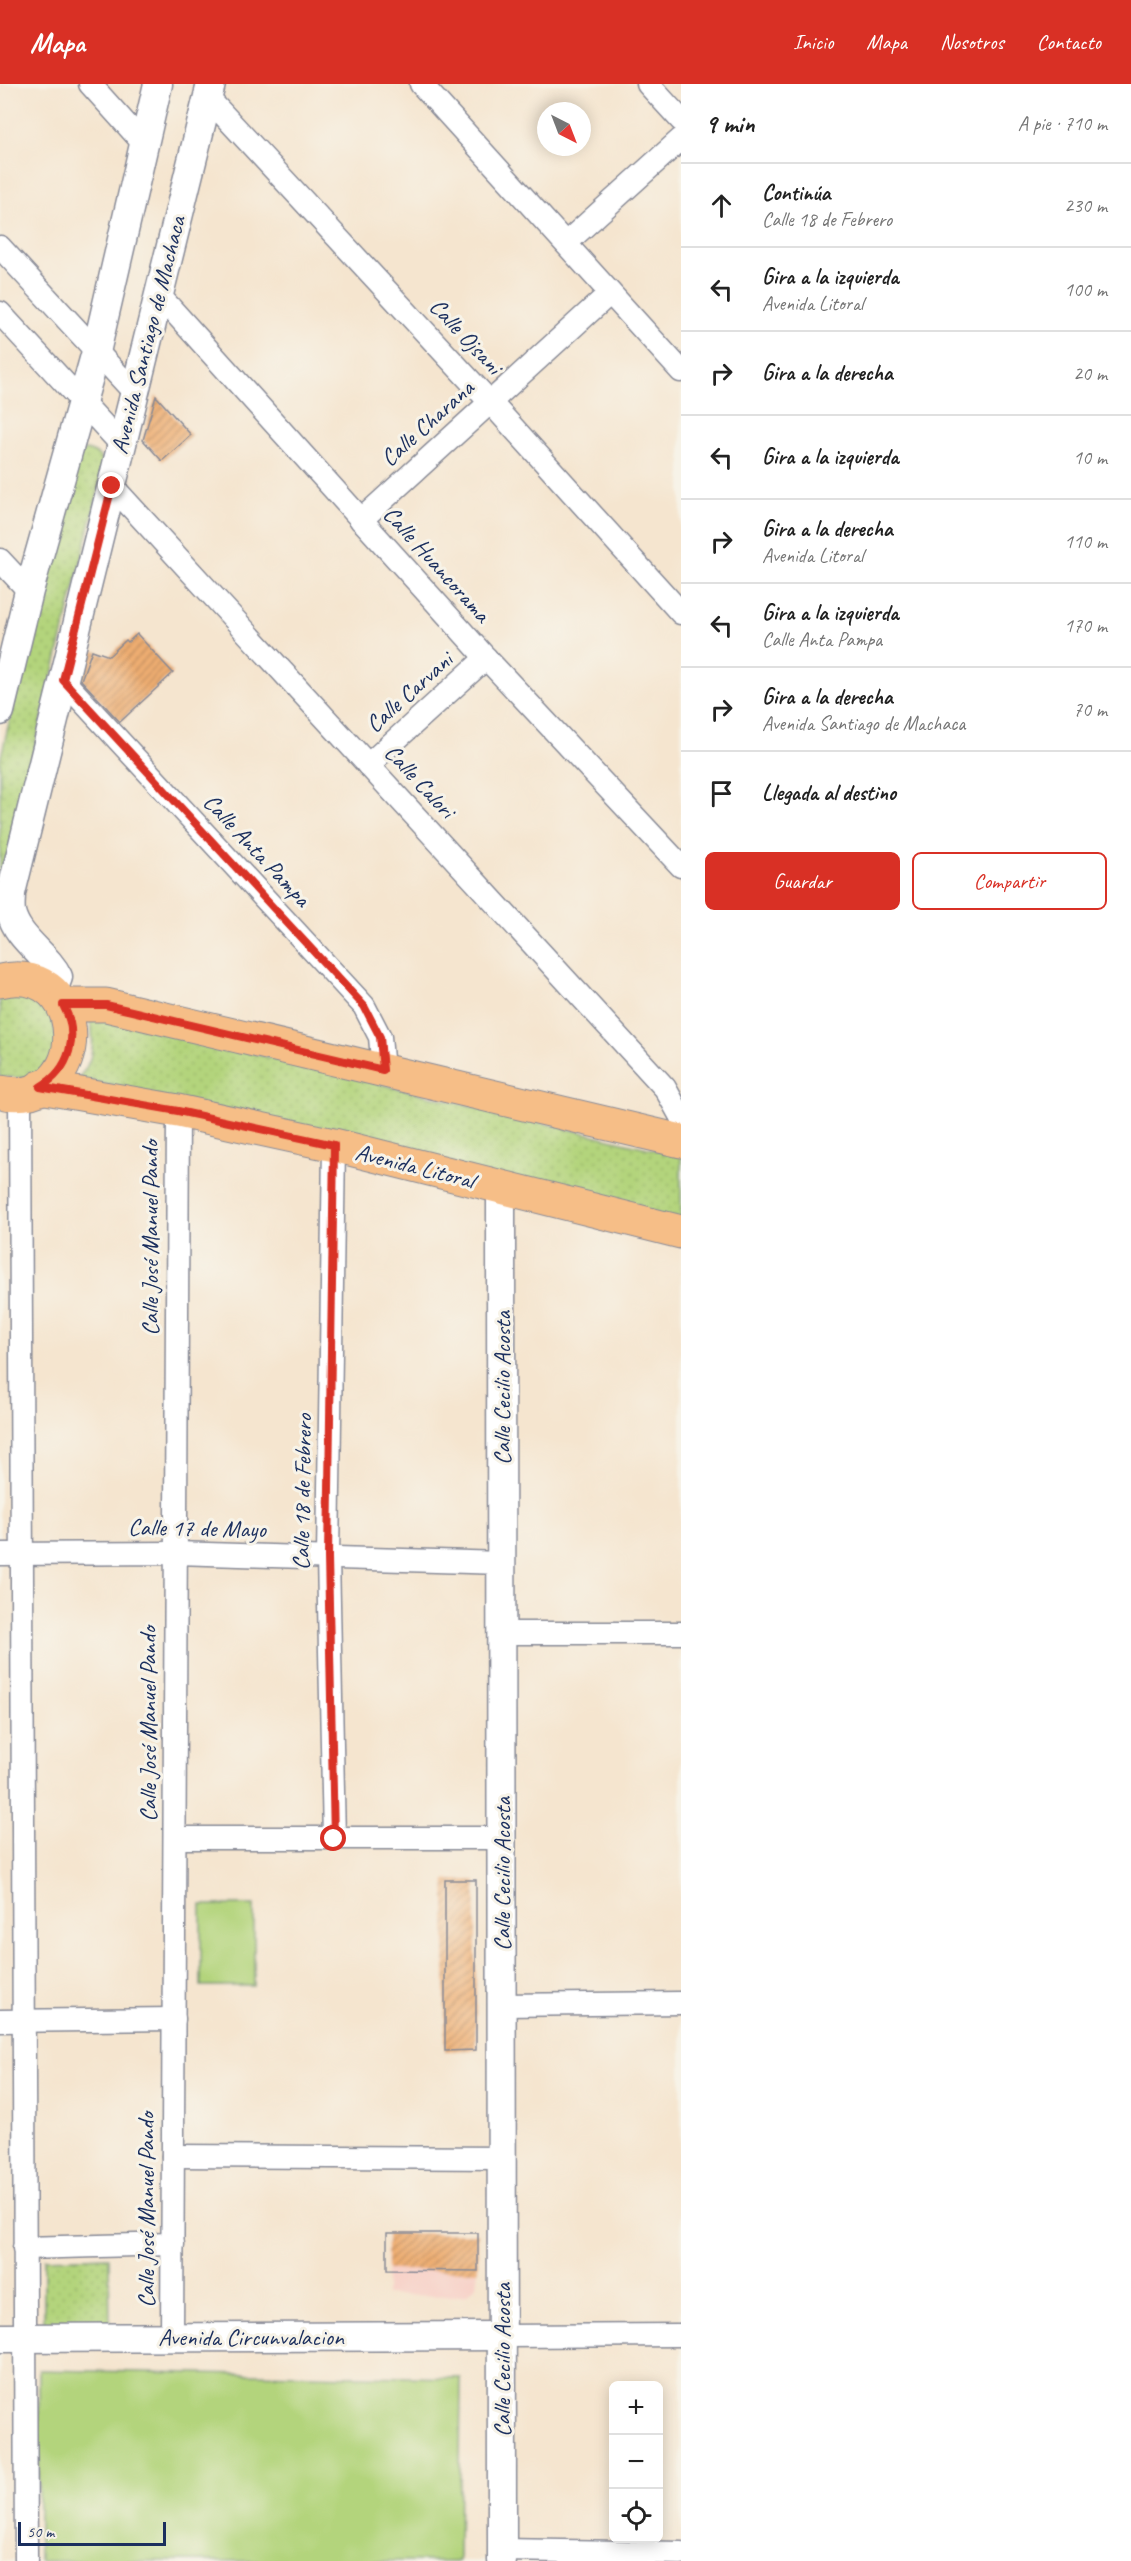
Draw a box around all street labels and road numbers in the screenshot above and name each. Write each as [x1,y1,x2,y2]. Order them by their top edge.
street label: Avenida Santiago de Machaca [104,212,192,457]
street label: Calle Ojsani [423,292,511,382]
street label: Calle Charana [374,372,481,473]
street label: Calle Huancorama [377,499,498,630]
street label: Calle Carvani [359,643,461,739]
street label: Calle Calori [378,738,464,826]
street label: Calle Anta Pampa [197,787,318,914]
street label: Avenida Litoral [352,1137,482,1196]
street label: Calle José Manuel Pando [135,1138,165,1336]
street label: Calle Cecilio Acosta [487,1310,517,1465]
street label: Calle 18 de Febrero [286,1412,318,1570]
street label: Calle 17 de Mayo [128,1512,268,1544]
street label: Calle José Manuel Pando [133,1624,163,1822]
street label: Calle Cecilio Acosta [487,1796,517,1951]
street label: Calle José Manuel Pando [131,2110,161,2308]
street label: Calle Cecilio Acosta [487,2282,517,2437]
street label: Avenida Circunvalacion [158,2322,345,2352]

